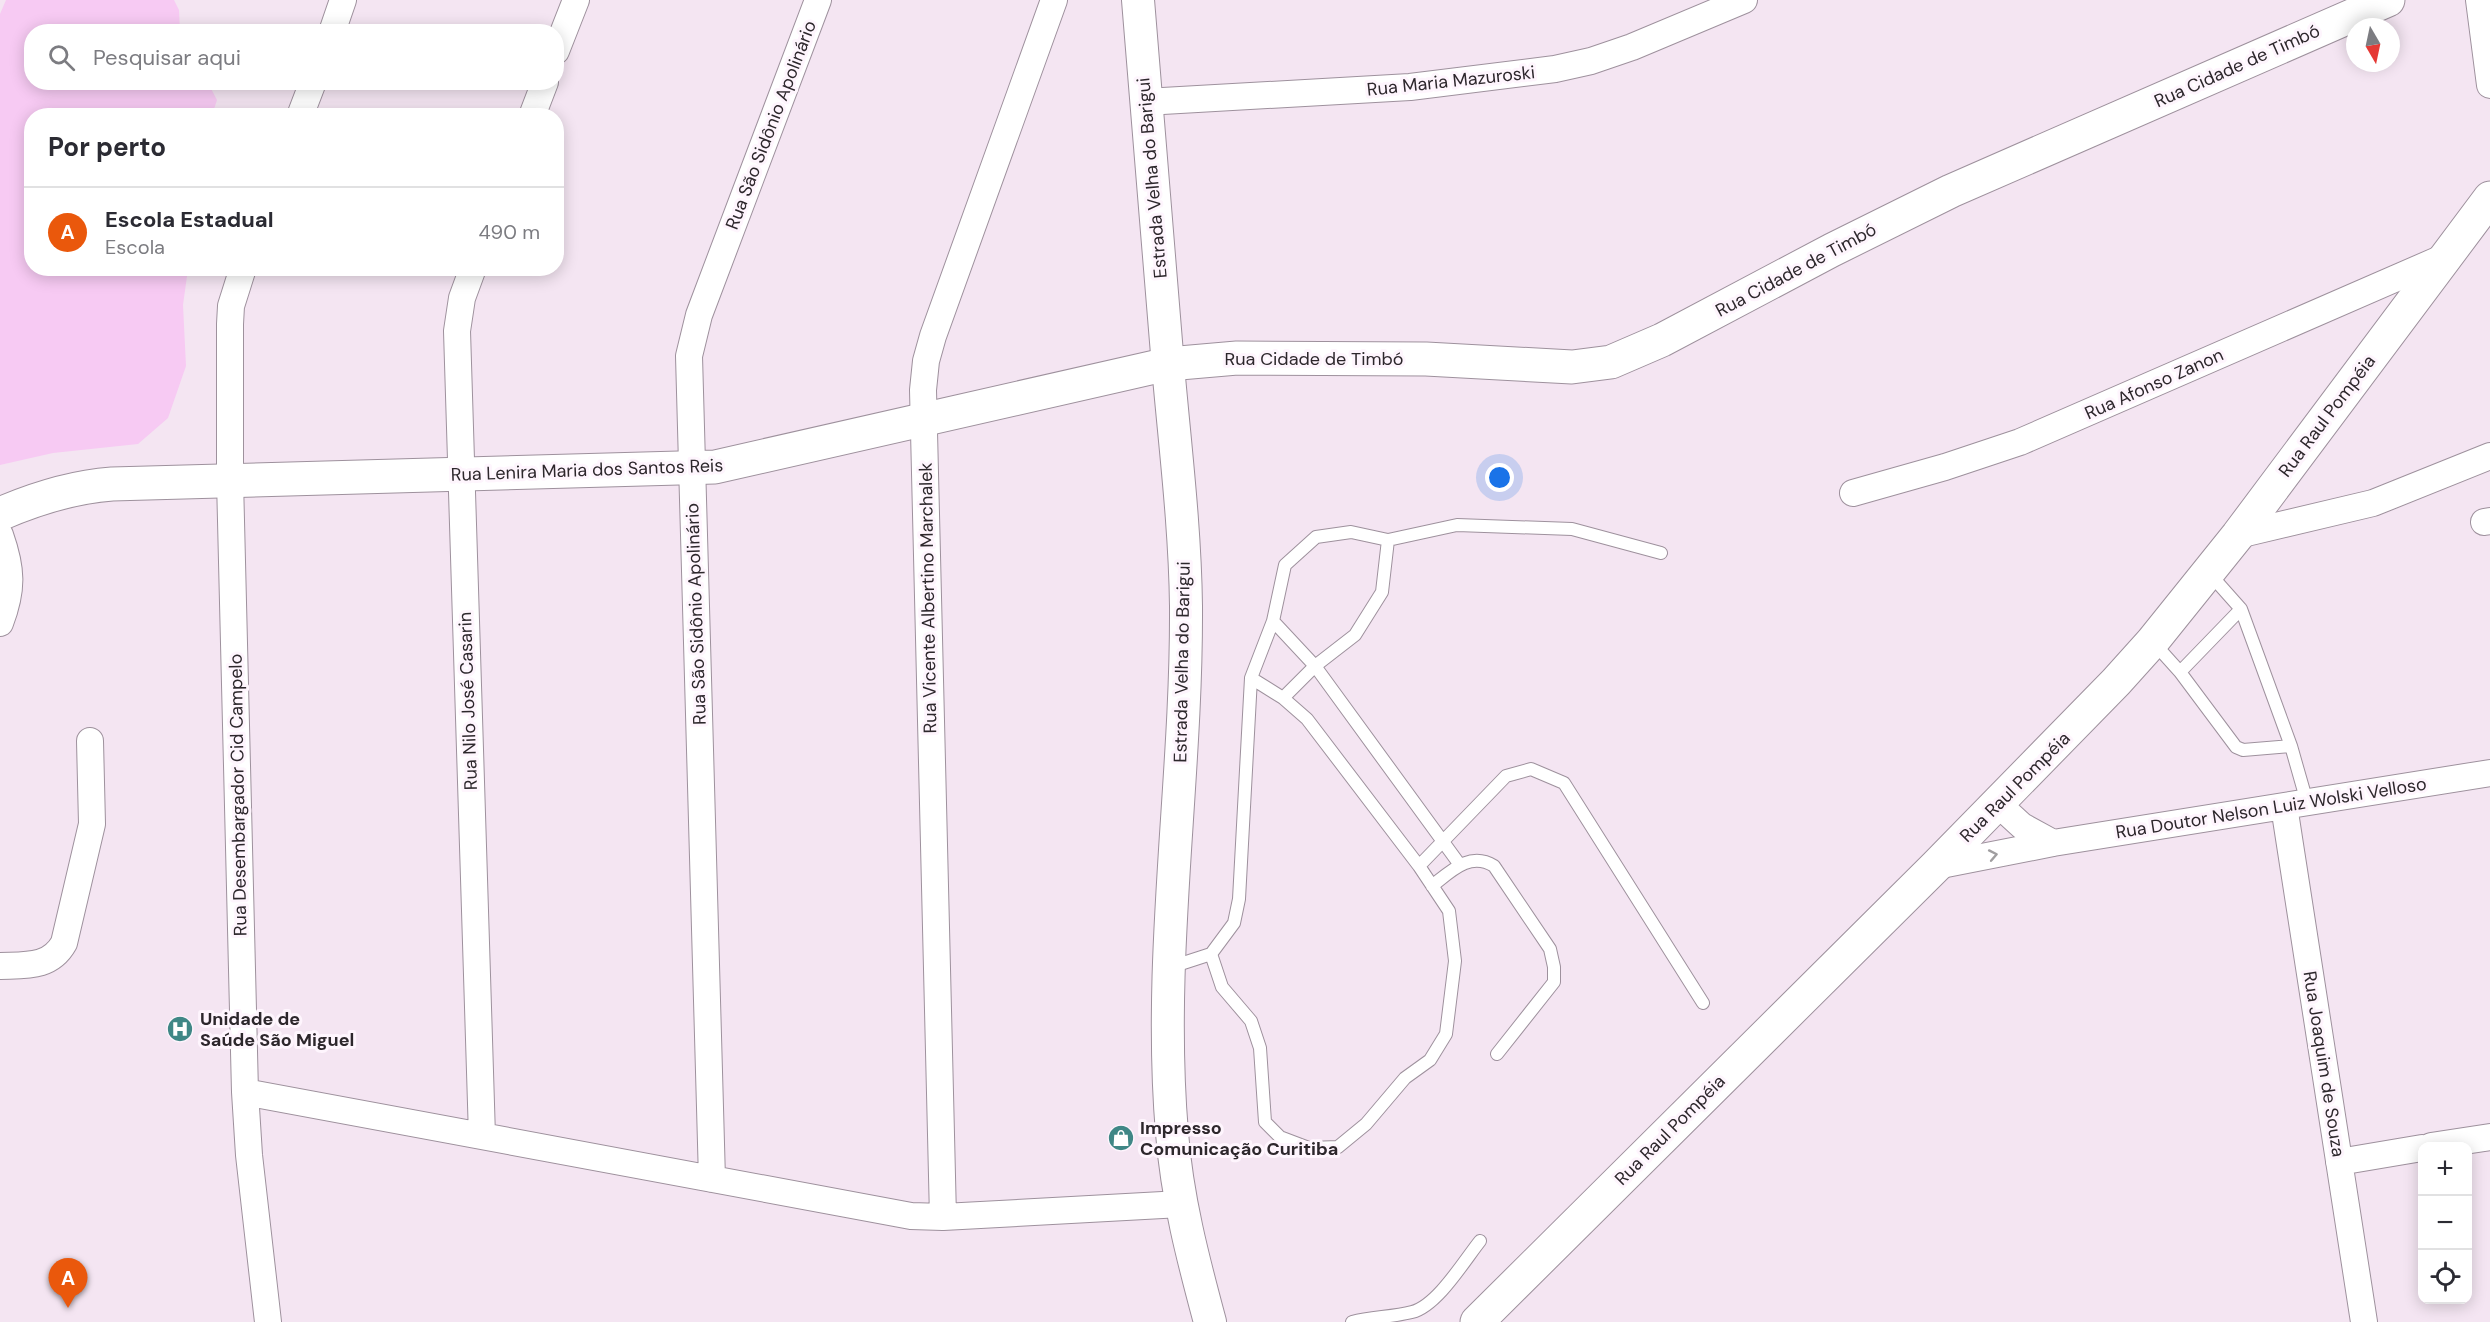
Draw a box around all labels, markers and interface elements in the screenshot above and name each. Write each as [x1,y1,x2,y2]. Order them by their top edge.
street label: Rua São Sidônio Apolinário [720,17,822,233]
north arrow [2346,18,2400,72]
street label: Rua Cidade de Timbó [2150,19,2324,113]
search box [24,24,564,90]
icon: search [45,41,78,74]
text: Pesquisar aqui [93,43,241,72]
street label: Rua Maria Mazuroski [1366,60,1536,102]
street label: Estrada Velha do Barigui [1131,77,1173,279]
text: Por perto [48,130,166,164]
text: Escola Estadual [105,205,274,234]
street label: Rua Cidade de Timbó [1711,217,1881,323]
text: A [60,219,75,245]
text: 490 m [478,219,540,245]
text: Escola [105,234,165,260]
street label: Rua Afonso Zanon [2081,343,2227,425]
street label: Rua Cidade de Timbó [1225,347,1403,371]
street label: Rua Raul Pompéia [2273,350,2381,482]
street label: Rua Lenira Maria dos Santos Reis [450,453,724,487]
street label: Rua Vicente Albertino Marchalek [914,462,942,734]
your location [1485,463,1514,492]
street label: Rua São Sidônio Apolinário [680,503,712,725]
street label: Estrada Velha do Barigui [1168,561,1196,763]
street label: Rua Nilo José Casarin [453,611,483,791]
street label: Rua Desembargador Cid Campelo [224,654,252,936]
street label: Rua Raul Pompéia [1954,726,2076,848]
street label: Rua Doutor Nelson Luiz Wolski Velloso [2114,772,2428,844]
one-way arrow [1988,849,1998,862]
street label: Rua Joaquim de Souza [2297,969,2351,1159]
place label: Unidade de Saúde São Miguel [200,1007,354,1052]
hospital icon: Unidade de Saúde São Miguel [165,1014,195,1044]
street label: Rua Raul Pompéia [1609,1069,1731,1191]
place label: Impresso Comunicação Curitiba [1140,1116,1338,1161]
shop icon: Impresso Comunicação Curitiba [1106,1123,1136,1153]
map controls [2418,1142,2472,1304]
button: + [2418,1142,2472,1196]
button: − [2418,1196,2472,1250]
button: locate [2418,1250,2472,1304]
pin: A [48,1258,88,1308]

